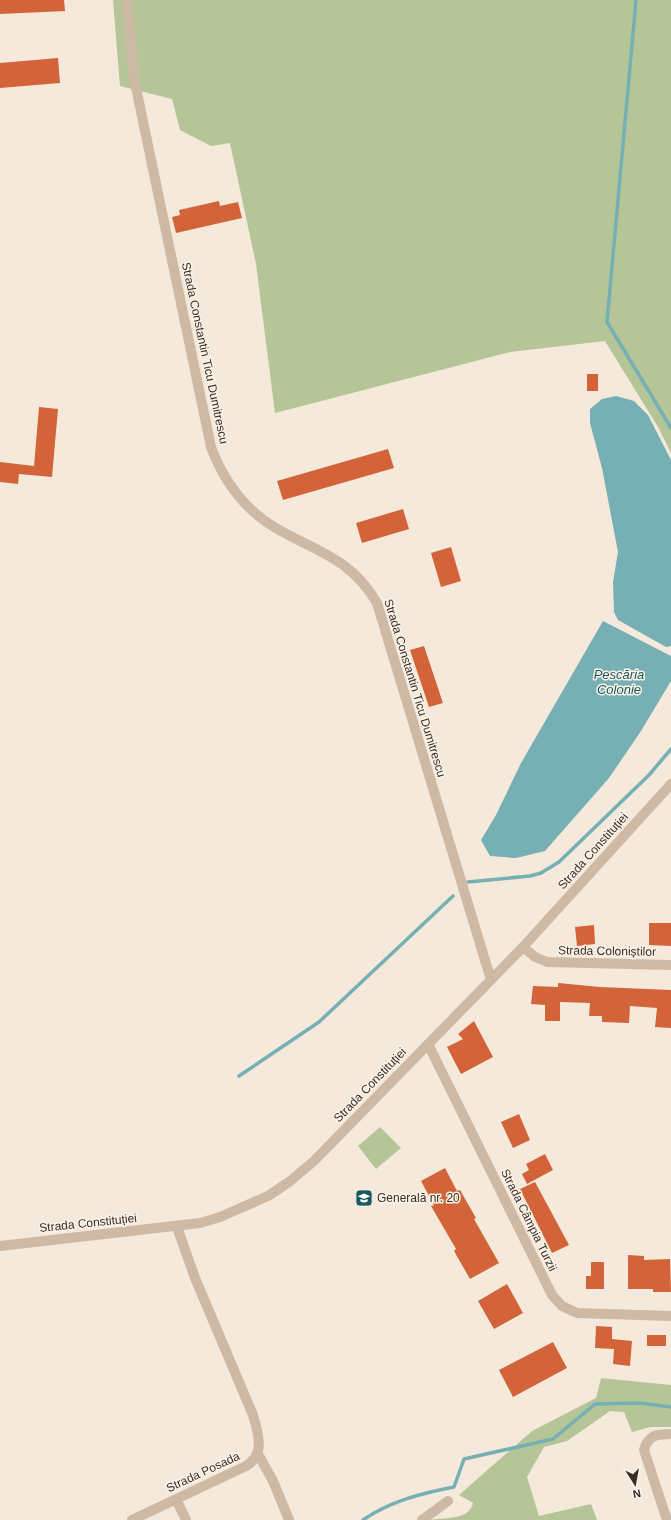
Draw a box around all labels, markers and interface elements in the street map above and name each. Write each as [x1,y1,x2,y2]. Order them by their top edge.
street label: Strada Constantin Ticu Dumitrescu [179,261,231,445]
street label: Strada Constantin Ticu Dumitrescu [381,597,449,779]
water label: Pescăria Colonie [594,667,644,697]
street label: Strada Constituției [555,810,631,892]
street label: Strada Coloniștilor [558,943,656,959]
street label: Strada Constituției [331,1045,409,1125]
street label: Strada Câmpia Turzii [498,1167,560,1273]
school or university icon: Generală nr. 20 [354,1188,374,1208]
place label: Generală nr. 20 [377,1191,460,1205]
street label: Strada Constituției [39,1211,137,1235]
street label: Strada Posada [164,1449,242,1495]
north arrow [615,1464,655,1504]
text: N [632,1487,642,1500]

